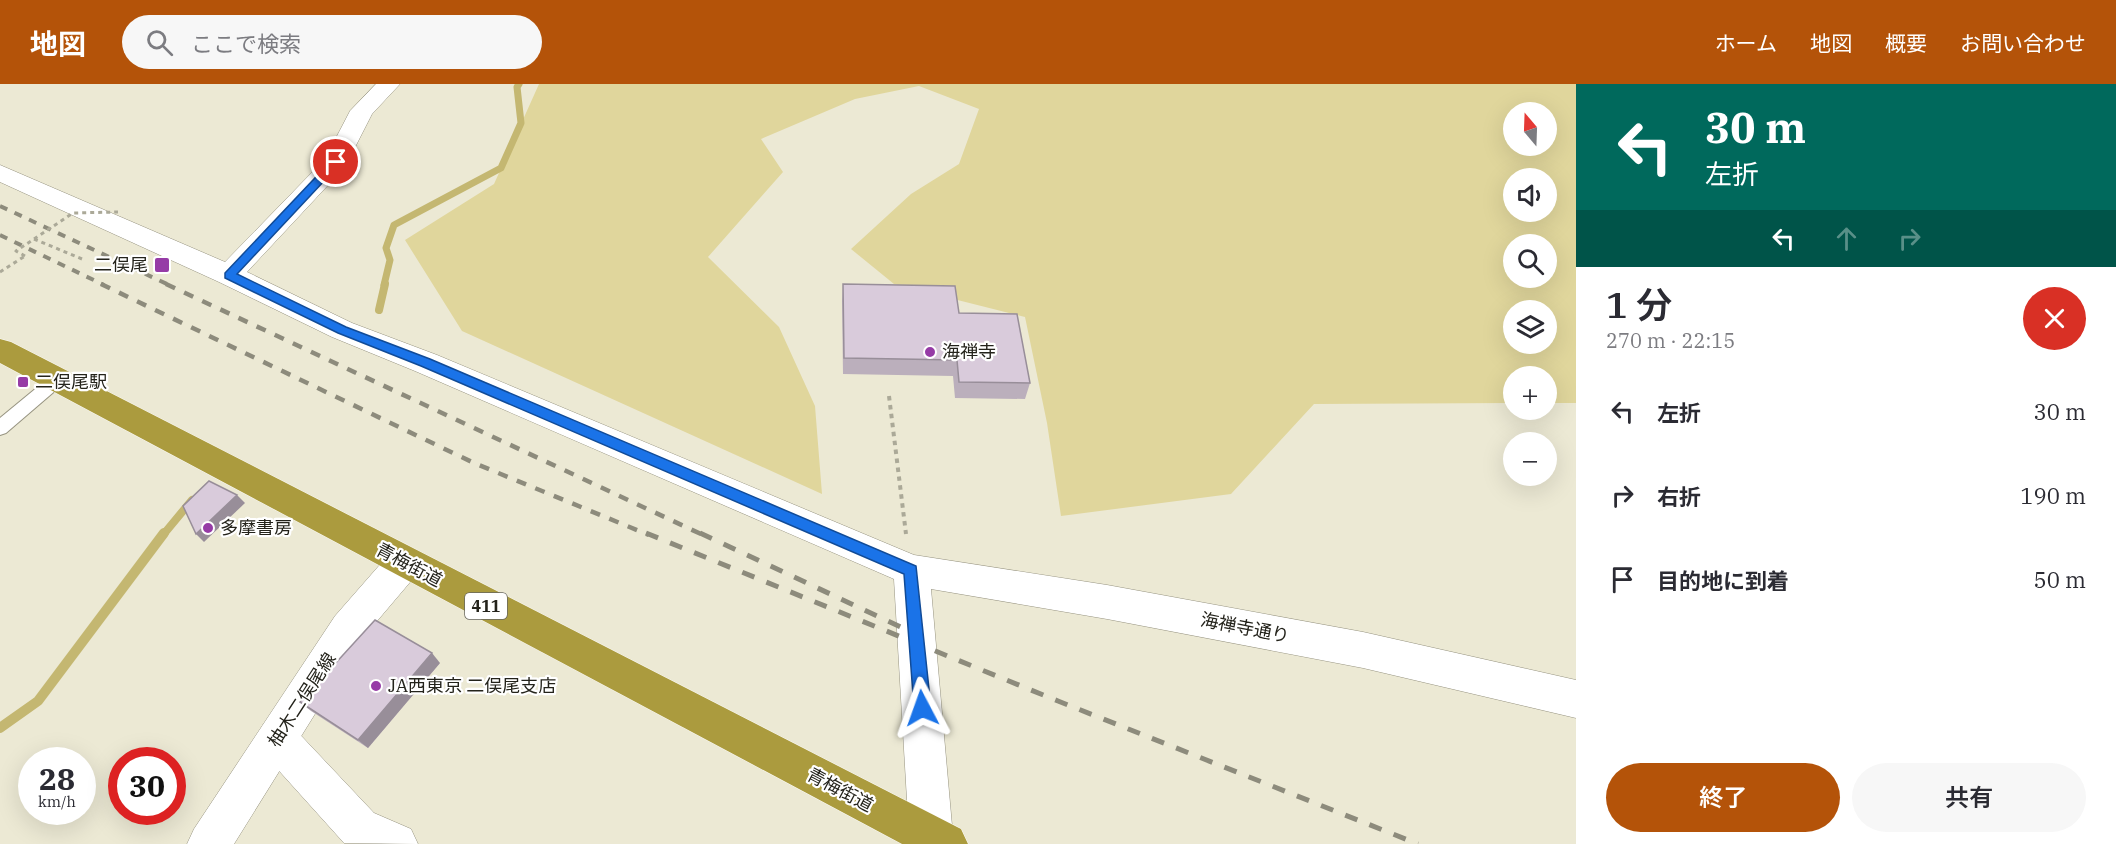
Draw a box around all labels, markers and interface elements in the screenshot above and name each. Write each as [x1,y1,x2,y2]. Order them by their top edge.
search box [122,15,542,69]
text: 地図 [30,25,86,62]
icon: search [143,26,176,59]
text: ここで検索 [191,29,301,58]
text: ホーム [1715,29,1777,57]
text: 地図 [1810,29,1852,57]
text: 概要 [1885,29,1927,57]
text: お問い合わせ [1960,29,2086,57]
text: 30 m [1705,100,1806,155]
north arrow [1503,102,1557,156]
map controls [1503,102,1557,486]
icon: left [1606,108,1684,186]
pin [310,136,361,187]
icon: arrive [319,145,352,178]
text: 左折 [1705,156,1759,191]
button: sound [1503,168,1557,222]
icon: left [1767,222,1800,255]
icon: ahead [1830,222,1863,255]
icon: right [1893,222,1926,255]
button: search [1503,234,1557,288]
place label: 二俣尾 [94,253,148,276]
marker: 二俣尾 [153,256,171,274]
text: 1 分 [1606,281,1672,328]
button: close [2023,287,2086,350]
button: layers [1503,300,1557,354]
text: 270 m · 22:15 [1606,327,1735,354]
place label: 海禅寺 [942,340,996,363]
marker: 海禅寺 [923,345,937,359]
button: + [1503,366,1557,420]
place label: 二俣尾駅 [35,370,107,393]
marker: 二俣尾駅 [16,375,30,389]
icon: left [1606,395,1639,428]
text: 30 m [2034,397,2086,426]
text: 左折 [1657,398,1701,427]
button: − [1503,432,1557,486]
icon: right [1606,479,1639,512]
text: 190 m [2020,481,2086,510]
text: 右折 [1657,482,1701,511]
place label: 多摩書房 [220,516,292,539]
marker: 多摩書房 [201,521,215,535]
street label: 青梅街道 [372,538,446,592]
icon: arrive [1606,563,1639,596]
text: 50 m [2034,565,2086,594]
text: 目的地に到着 [1657,566,1789,595]
road number: 411 [465,593,507,619]
street label: 海禅寺通り [1199,608,1291,647]
street label: 柚木二俣尾線 [263,648,341,751]
place label: JA西東京 二俣尾支店 [388,674,556,697]
position arrow [890,676,954,740]
marker: JA西東京 二俣尾支店 [369,679,383,693]
speed limit sign: 30 [108,747,186,825]
text: 28 [39,759,75,798]
street label: 青梅街道 [803,763,877,817]
button: 終了 [1606,763,1840,832]
button: 共有 [1852,763,2086,832]
text: km/h [38,792,76,811]

